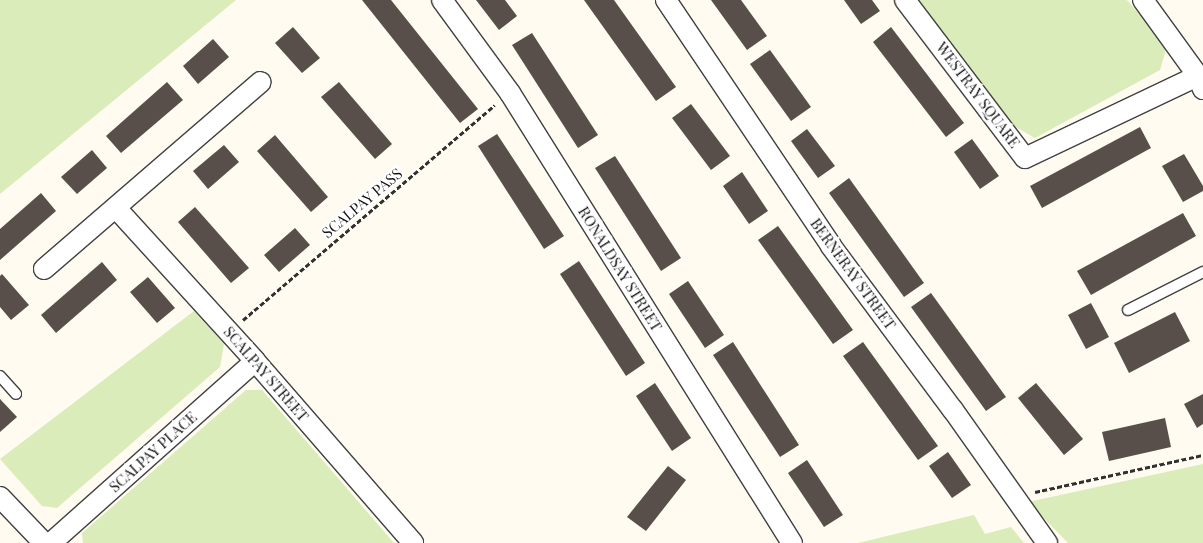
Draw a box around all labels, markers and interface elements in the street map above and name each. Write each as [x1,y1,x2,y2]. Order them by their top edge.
street label: WESTRAY SQUARE [932,38,1024,152]
street label: SCALPAY PASS [318,164,406,242]
street label: RONALDSAY STREET [574,203,666,335]
street label: BERNERAY STREET [806,215,900,333]
street label: SCALPAY STREET [220,323,312,425]
street label: SCALPAY PLACE [105,408,201,496]

